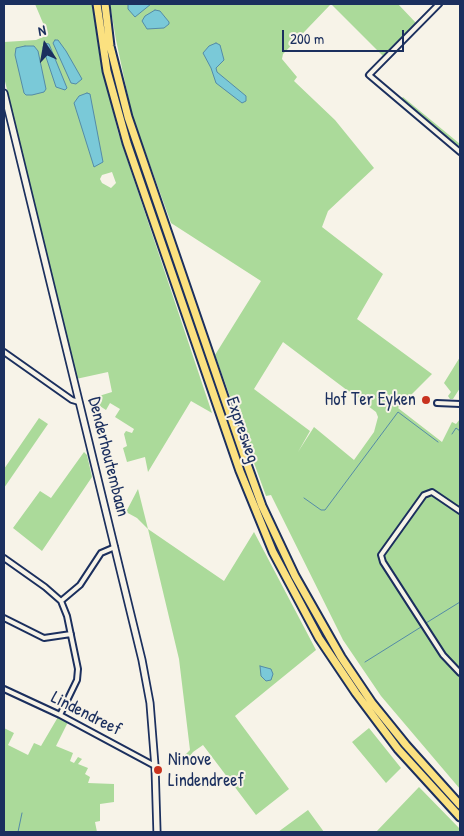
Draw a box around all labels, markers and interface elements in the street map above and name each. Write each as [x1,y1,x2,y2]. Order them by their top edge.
north arrow [20,20,70,70]
text: N [36,20,47,40]
scale bar [284,20,406,52]
text: 200 m [290,28,324,49]
place label: Hof Ter Eyken [325,389,416,411]
street label: Expresweg [221,394,263,466]
marker: Hof Ter Eyken [420,394,432,406]
street label: Denderhoutembaan [83,395,133,519]
street label: Lindendreef [47,687,125,741]
place label: Ninove Lindendreef [168,749,244,792]
marker: Ninove Lindendreef [152,764,164,776]

